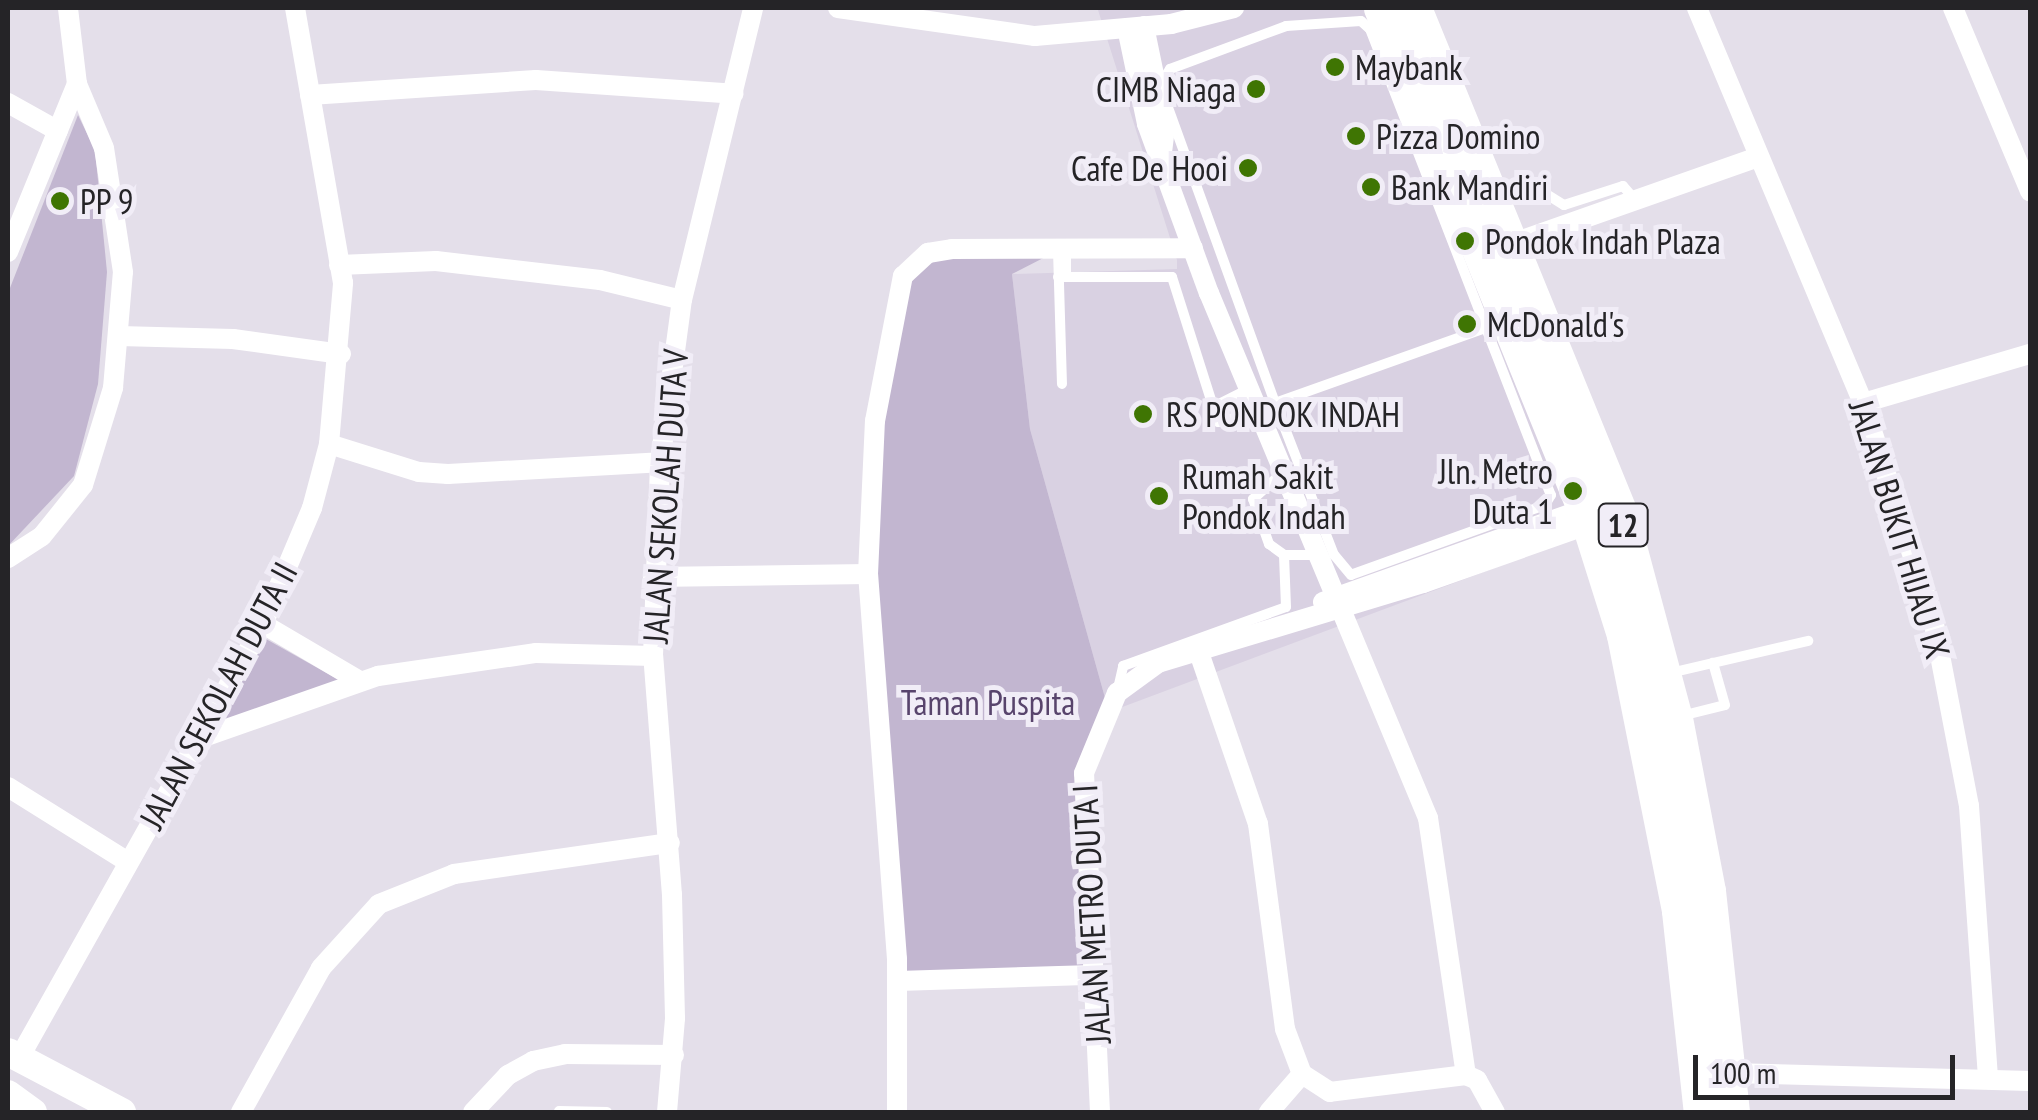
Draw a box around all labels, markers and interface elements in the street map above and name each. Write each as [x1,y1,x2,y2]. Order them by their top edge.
place label: Maybank [1355,46,1463,88]
marker: Maybank [1324,56,1346,78]
place label: CIMB Niaga [1096,68,1236,110]
marker: CIMB Niaga [1245,78,1267,100]
place label: Pizza Domino [1376,115,1540,157]
marker: Pizza Domino [1345,125,1367,147]
place label: Cafe De Hooi [1071,147,1228,189]
marker: Cafe De Hooi [1237,157,1259,179]
place label: Bank Mandiri [1391,166,1549,208]
marker: Bank Mandiri [1360,176,1382,198]
place label: PP 9 [80,180,135,222]
marker: PP 9 [49,190,71,212]
place label: Pondok Indah Plaza [1485,220,1722,262]
marker: Pondok Indah Plaza [1454,230,1476,252]
place label: McDonald's [1487,303,1624,345]
marker: McDonald's [1456,313,1478,335]
street label: JALAN SEKOLAH DUTA V [634,347,696,645]
place label: RS PONDOK INDAH [1166,393,1401,435]
street label: JALAN BUKIT HIJAU IX [1841,394,1959,664]
marker: RS PONDOK INDAH [1130,401,1156,427]
place label: Jln. Metro Duta 1 [1436,450,1553,532]
place label: Rumah Sakit Pondok Indah [1182,455,1347,537]
marker: Jln. Metro Duta 1 [1562,480,1584,502]
marker: Rumah Sakit Pondok Indah [1146,483,1172,509]
road number: 12 [1596,498,1650,552]
street label: JALAN SEKOLAH DUTA II [130,554,306,836]
park label: Taman Puspita [901,681,1075,723]
street label: JALAN METRO DUTA I [1063,783,1119,1045]
scale bar [1698,1035,1960,1097]
text: 100 m [1710,1053,1776,1092]

